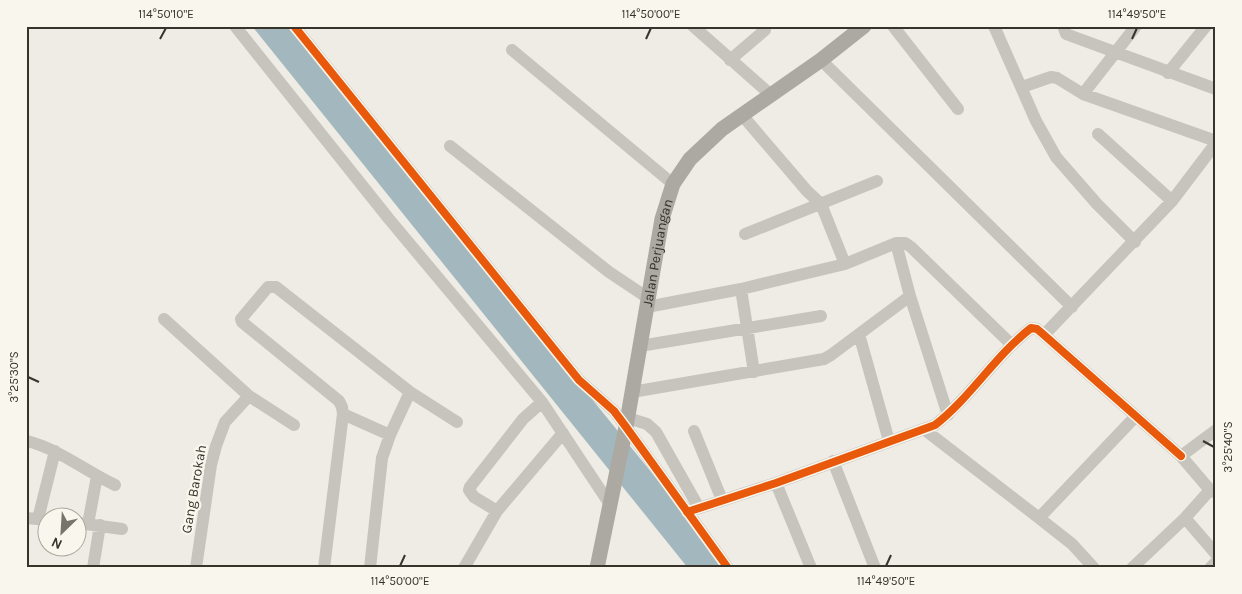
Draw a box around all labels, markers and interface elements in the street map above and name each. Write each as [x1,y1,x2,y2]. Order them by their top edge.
text: 114°50'10"E [138,7,194,21]
text: 114°50'00"E [622,7,680,21]
text: 114°49'50"E [1108,7,1166,21]
street label: Jalan Perjuangan [638,196,676,308]
text: 3°25'30"S [7,351,21,403]
text: 3°25'40"S [1221,421,1235,473]
street label: Gang Barokah [178,443,210,535]
north arrow [38,506,88,556]
text: N [49,534,65,553]
text: 114°50'00"E [371,574,429,588]
text: 114°49'50"E [857,574,915,588]

